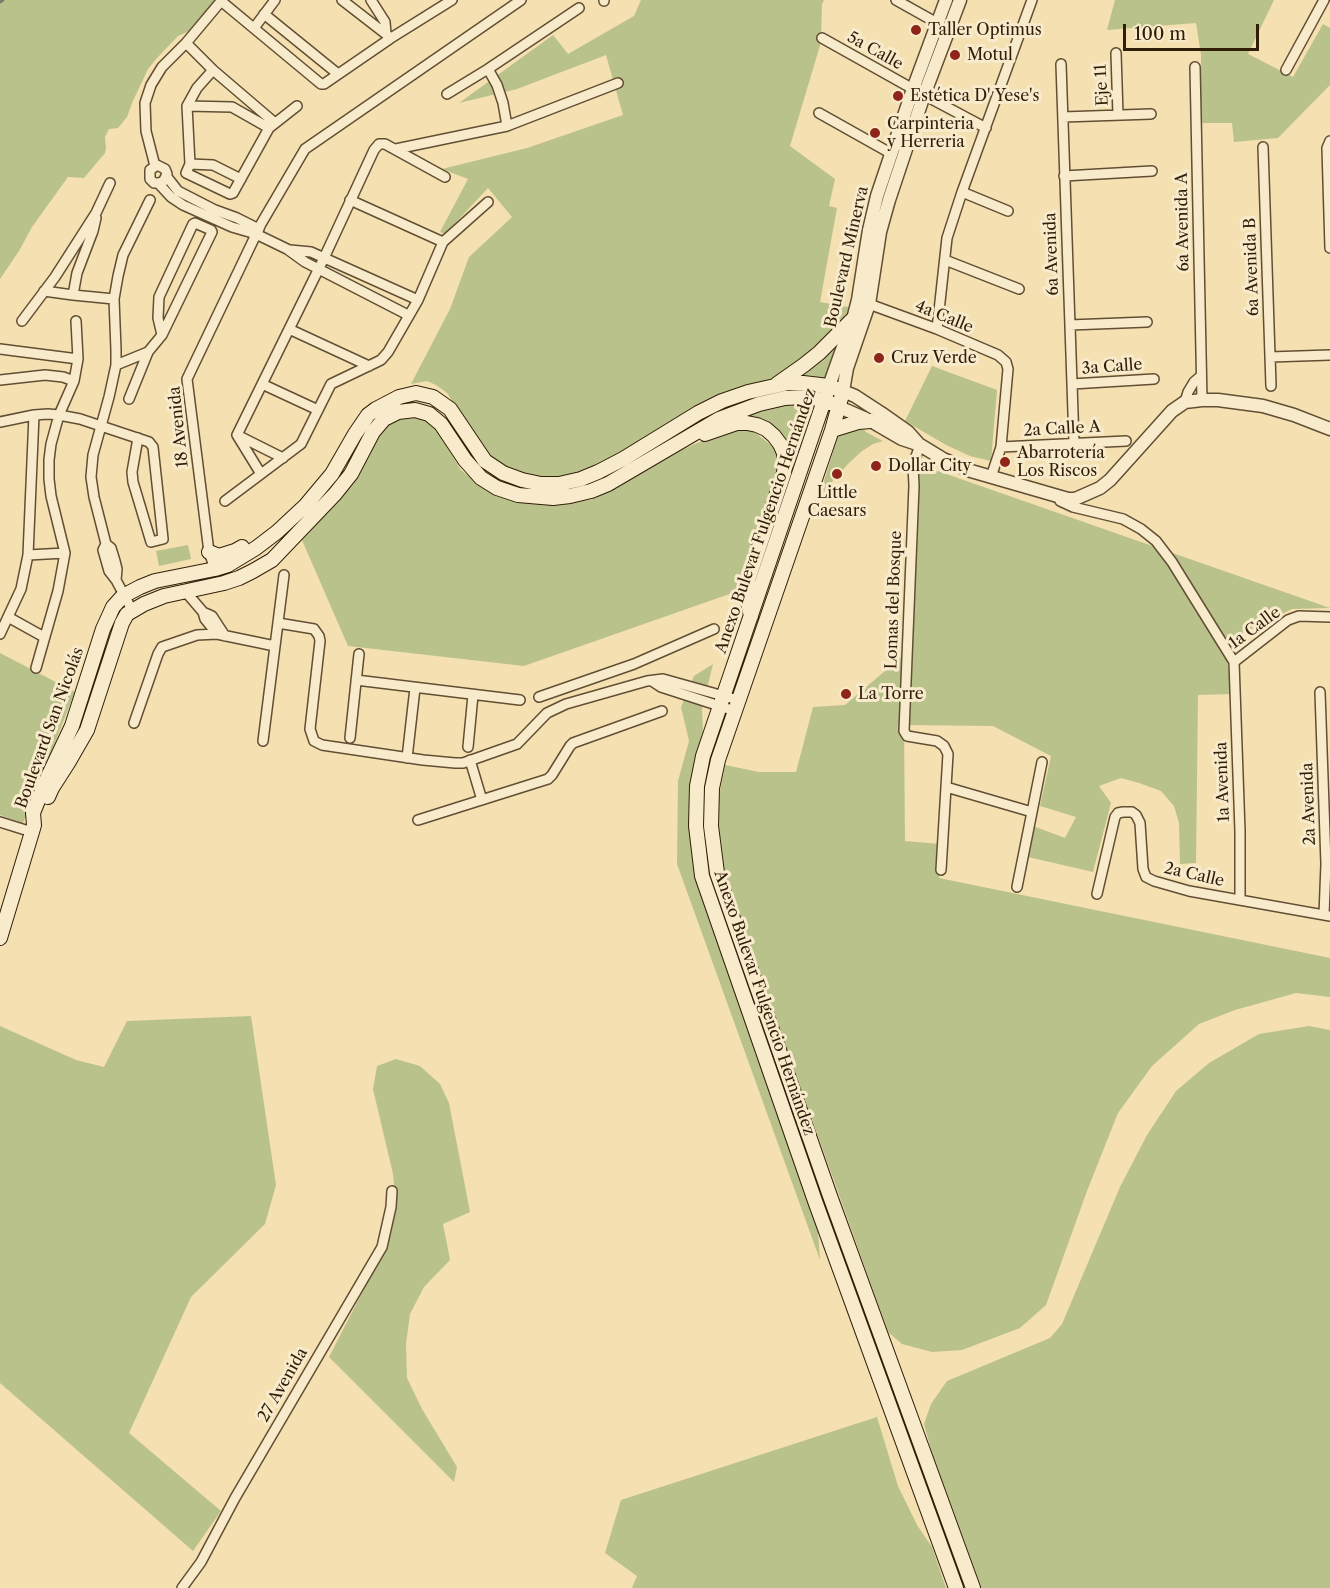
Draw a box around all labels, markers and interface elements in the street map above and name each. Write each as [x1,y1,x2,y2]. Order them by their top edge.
scale bar [1126,12,1262,50]
place label: Taller Optimus [928,20,1042,40]
marker: Taller Optimus [909,23,923,37]
text: 100 m [1134,23,1186,45]
street label: 5a Calle [844,28,906,74]
place label: Motul [967,45,1013,65]
marker: Motul [948,48,962,62]
street label: Eje 11 [1091,63,1113,107]
place label: Estética D' Yese's [910,86,1039,106]
marker: Estética D' Yese's [891,89,905,103]
place label: Carpinteria y Herreria [887,114,974,152]
marker: Carpinteria y Herreria [868,126,882,140]
street label: 6a Avenida A [1173,172,1193,272]
street label: Boulevard Minerva [821,184,873,330]
street label: 6a Avenida [1041,212,1063,296]
street label: 6a Avenida B [1241,217,1263,317]
street label: 4a Calle [912,297,976,337]
place label: Cruz Verde [891,348,977,368]
marker: Cruz Verde [872,351,886,365]
street label: 3a Calle [1081,355,1143,379]
street label: 18 Avenida [165,385,193,469]
street label: Anexo Bulevar Fulgencio Hernández [711,386,821,656]
street label: 2a Calle A [1023,417,1101,441]
place label: Abarrotería Los Riscos [1017,443,1105,481]
marker: Abarrotería Los Riscos [998,455,1012,469]
place label: Dollar City [888,456,971,476]
marker: Dollar City [869,459,883,473]
marker: Little Caesars [830,467,844,481]
place label: Little Caesars [808,483,866,521]
street label: Lomas del Bosque [882,530,906,670]
street label: 1a Calle [1226,603,1284,653]
street label: Boulevard San Nicolás [12,645,88,811]
place label: La Torre [858,684,924,704]
marker: La Torre [839,687,853,701]
street label: 1a Avenida [1212,741,1234,823]
street label: 2a Avenida [1298,762,1320,846]
street label: 2a Calle [1162,859,1226,891]
street label: Anexo Bulevar Fulgencio Hernández [709,868,819,1138]
street label: 27 Avenida [254,1344,312,1426]

